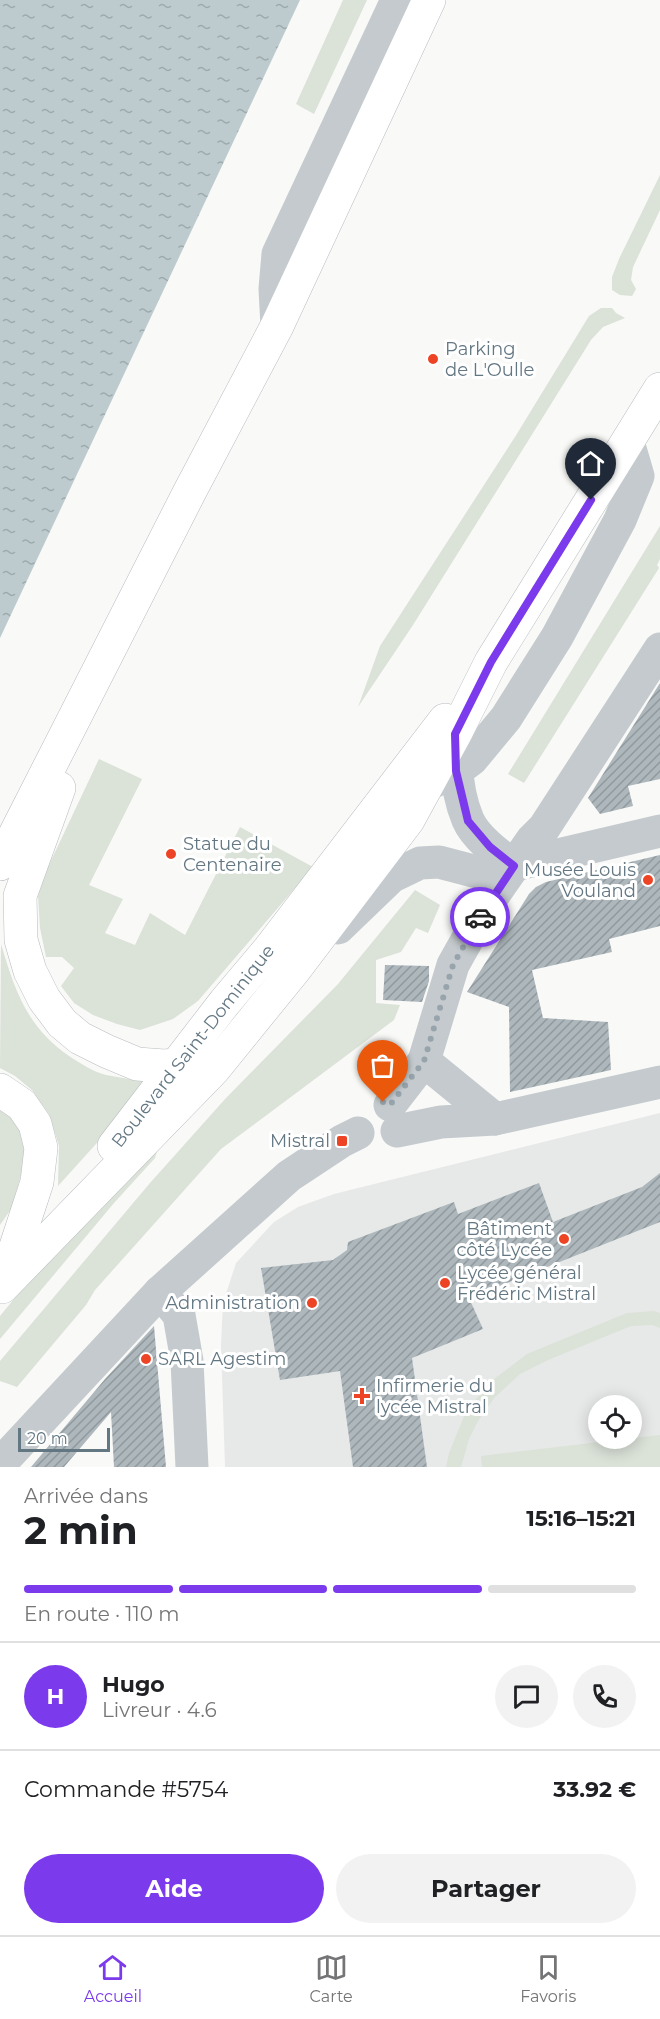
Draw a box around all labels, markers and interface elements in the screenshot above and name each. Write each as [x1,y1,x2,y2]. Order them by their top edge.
place label: Parking de L'Oulle [445,338,535,381]
marker: Parking de L'Oulle [426,352,440,366]
pin [565,438,616,500]
icon: home [574,447,607,480]
place label: Statue du Centenaire [183,833,282,876]
marker: Statue du Centenaire [164,847,178,861]
place label: Musée Louis Vouland [524,859,636,902]
marker: Musée Louis Vouland [641,873,655,887]
courier [450,887,510,947]
icon: car [464,901,497,934]
street label: Boulevard Saint-Dominique [107,940,279,1152]
pin [357,1040,408,1102]
icon: bag [366,1049,399,1082]
place label: Mistral [270,1130,330,1152]
marker: Mistral [335,1134,349,1148]
place label: Bâtiment côté Lycée [456,1218,552,1261]
marker: Bâtiment côté Lycée [557,1232,571,1246]
place label: Lycée général Frédéric Mistral [457,1262,596,1305]
marker: Lycée général Frédéric Mistral [438,1276,452,1290]
place label: Administration [165,1292,300,1314]
marker: Administration [305,1296,319,1310]
place label: SARL Agestim [158,1348,286,1370]
marker: SARL Agestim [139,1352,153,1366]
place label: Infirmerie du lycée Mistral [376,1375,493,1418]
marker: Infirmerie du lycée Mistral [353,1387,371,1405]
map controls [588,1395,642,1449]
button: locate [588,1395,642,1449]
scale bar [18,1425,110,1452]
text: 20 m [27,1429,68,1448]
text: Arrivée dans [24,1484,148,1508]
text: 15:16–15:21 [526,1505,636,1532]
text: 2 min [24,1506,138,1554]
text: En route · 110 m [24,1602,179,1626]
button: chat [495,1665,558,1728]
button: phone [573,1665,636,1728]
text: Hugo [102,1671,165,1698]
text: H [47,1683,64,1710]
text: Livreur · 4.6 [102,1698,217,1722]
text: Commande #5754 [24,1776,228,1803]
text: 33.92 € [553,1776,636,1803]
button: Aide [24,1854,324,1923]
button: Partager [336,1854,636,1923]
tab: Accueil [84,1951,142,2006]
tab: Carte [310,1951,353,2006]
tab: Favoris [520,1951,576,2006]

